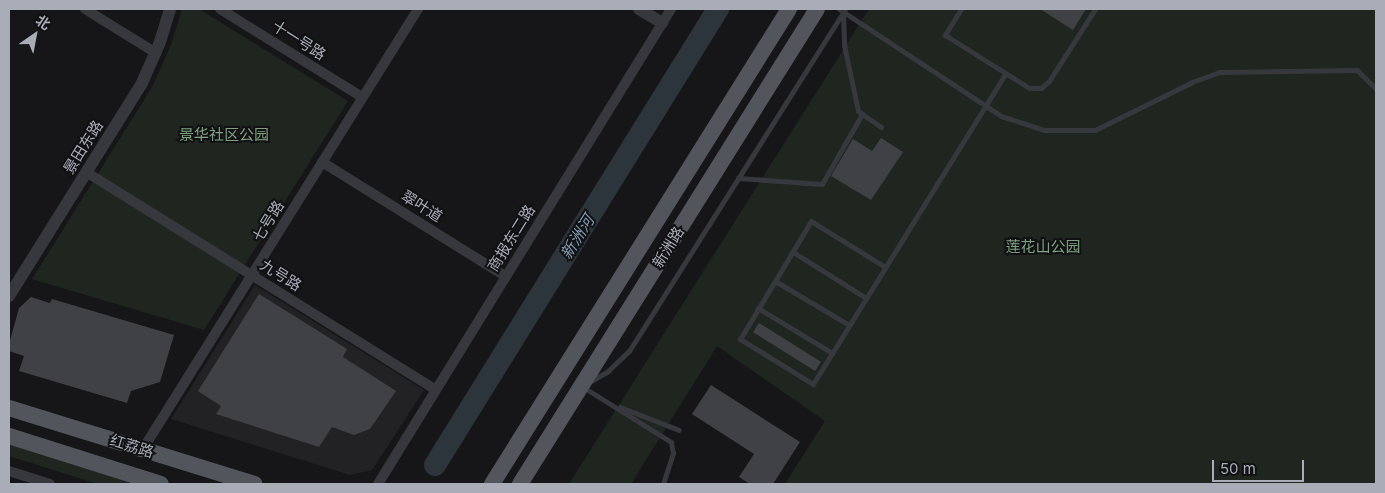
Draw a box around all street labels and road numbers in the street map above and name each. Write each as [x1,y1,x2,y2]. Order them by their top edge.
street label: 十一号路 [269,16,329,64]
street label: 景田东路 [59,117,107,177]
street label: 翠叶道 [398,186,446,226]
street label: 七号路 [248,197,288,245]
street label: 商报东二路 [483,201,539,275]
street label: 新洲路 [648,223,688,271]
street label: 九号路 [257,255,305,295]
street label: 红荔路 [108,431,156,461]

